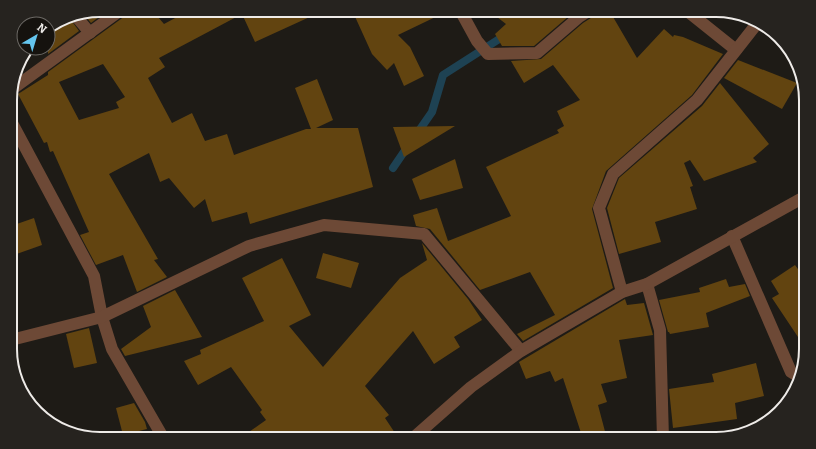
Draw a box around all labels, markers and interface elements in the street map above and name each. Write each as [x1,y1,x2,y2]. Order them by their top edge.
north arrow [16,16,56,56]
text: N [34,21,50,37]

